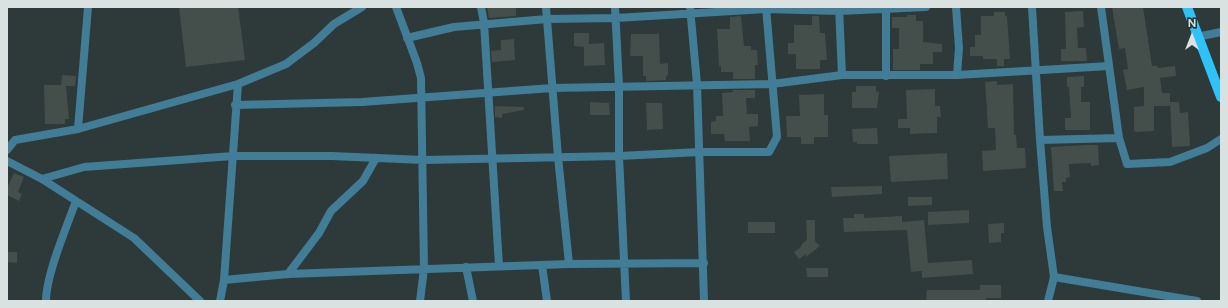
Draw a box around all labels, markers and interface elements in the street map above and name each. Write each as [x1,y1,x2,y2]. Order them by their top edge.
north arrow [1172,16,1212,56]
text: N [1188,17,1196,30]

